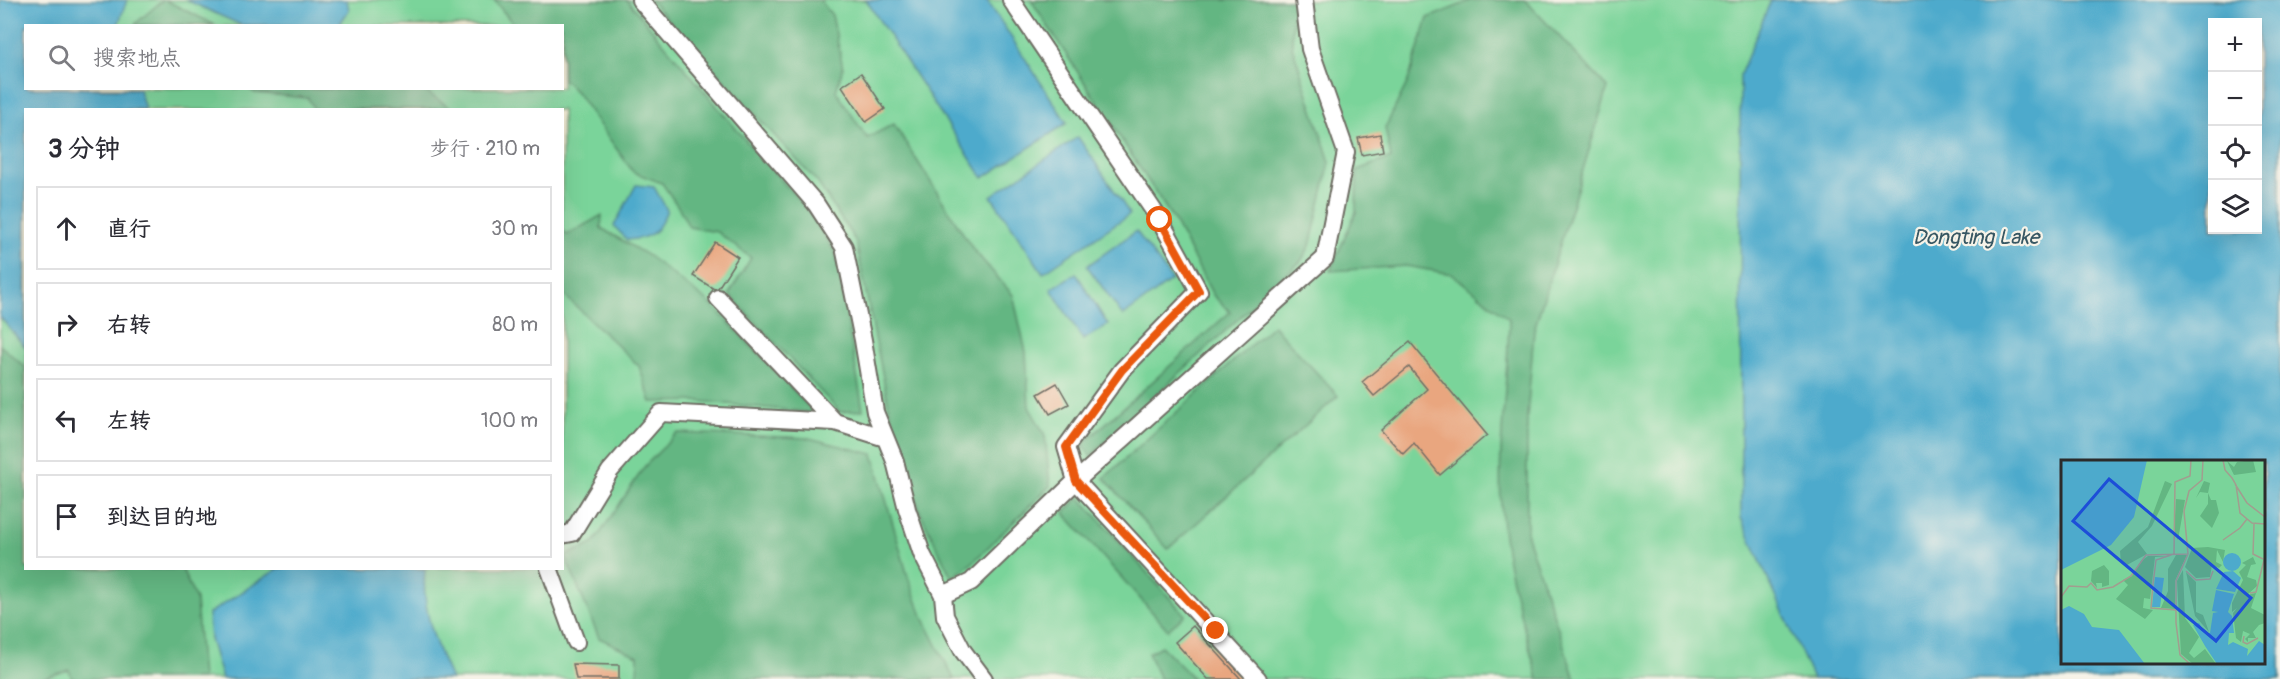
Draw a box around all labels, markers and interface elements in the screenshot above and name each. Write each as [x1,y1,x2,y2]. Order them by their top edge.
map controls [2208,18,2262,234]
button: + [2208,18,2262,72]
search box [24,24,564,90]
icon: search [45,41,78,74]
text: 搜索地点 [93,44,181,72]
button: − [2208,72,2262,126]
button: locate [2208,126,2262,180]
text: 3 分钟 [48,133,120,165]
text: 步行 · 210 m [430,136,540,161]
button: layers [2208,180,2262,234]
route start [1146,206,1172,232]
icon: ahead [50,212,83,245]
text: 直行 [107,215,151,243]
text: 30 m [491,216,538,241]
water label: Dongting Lake [1913,224,2042,251]
icon: right [50,308,83,341]
text: 右转 [107,311,151,339]
text: 80 m [492,312,538,337]
icon: left [50,404,83,437]
text: 左转 [107,407,151,435]
text: 100 m [481,408,538,433]
inset map [2061,460,2265,664]
icon: arrive [50,500,83,533]
text: 到达目的地 [107,503,217,531]
route end [1202,617,1228,643]

